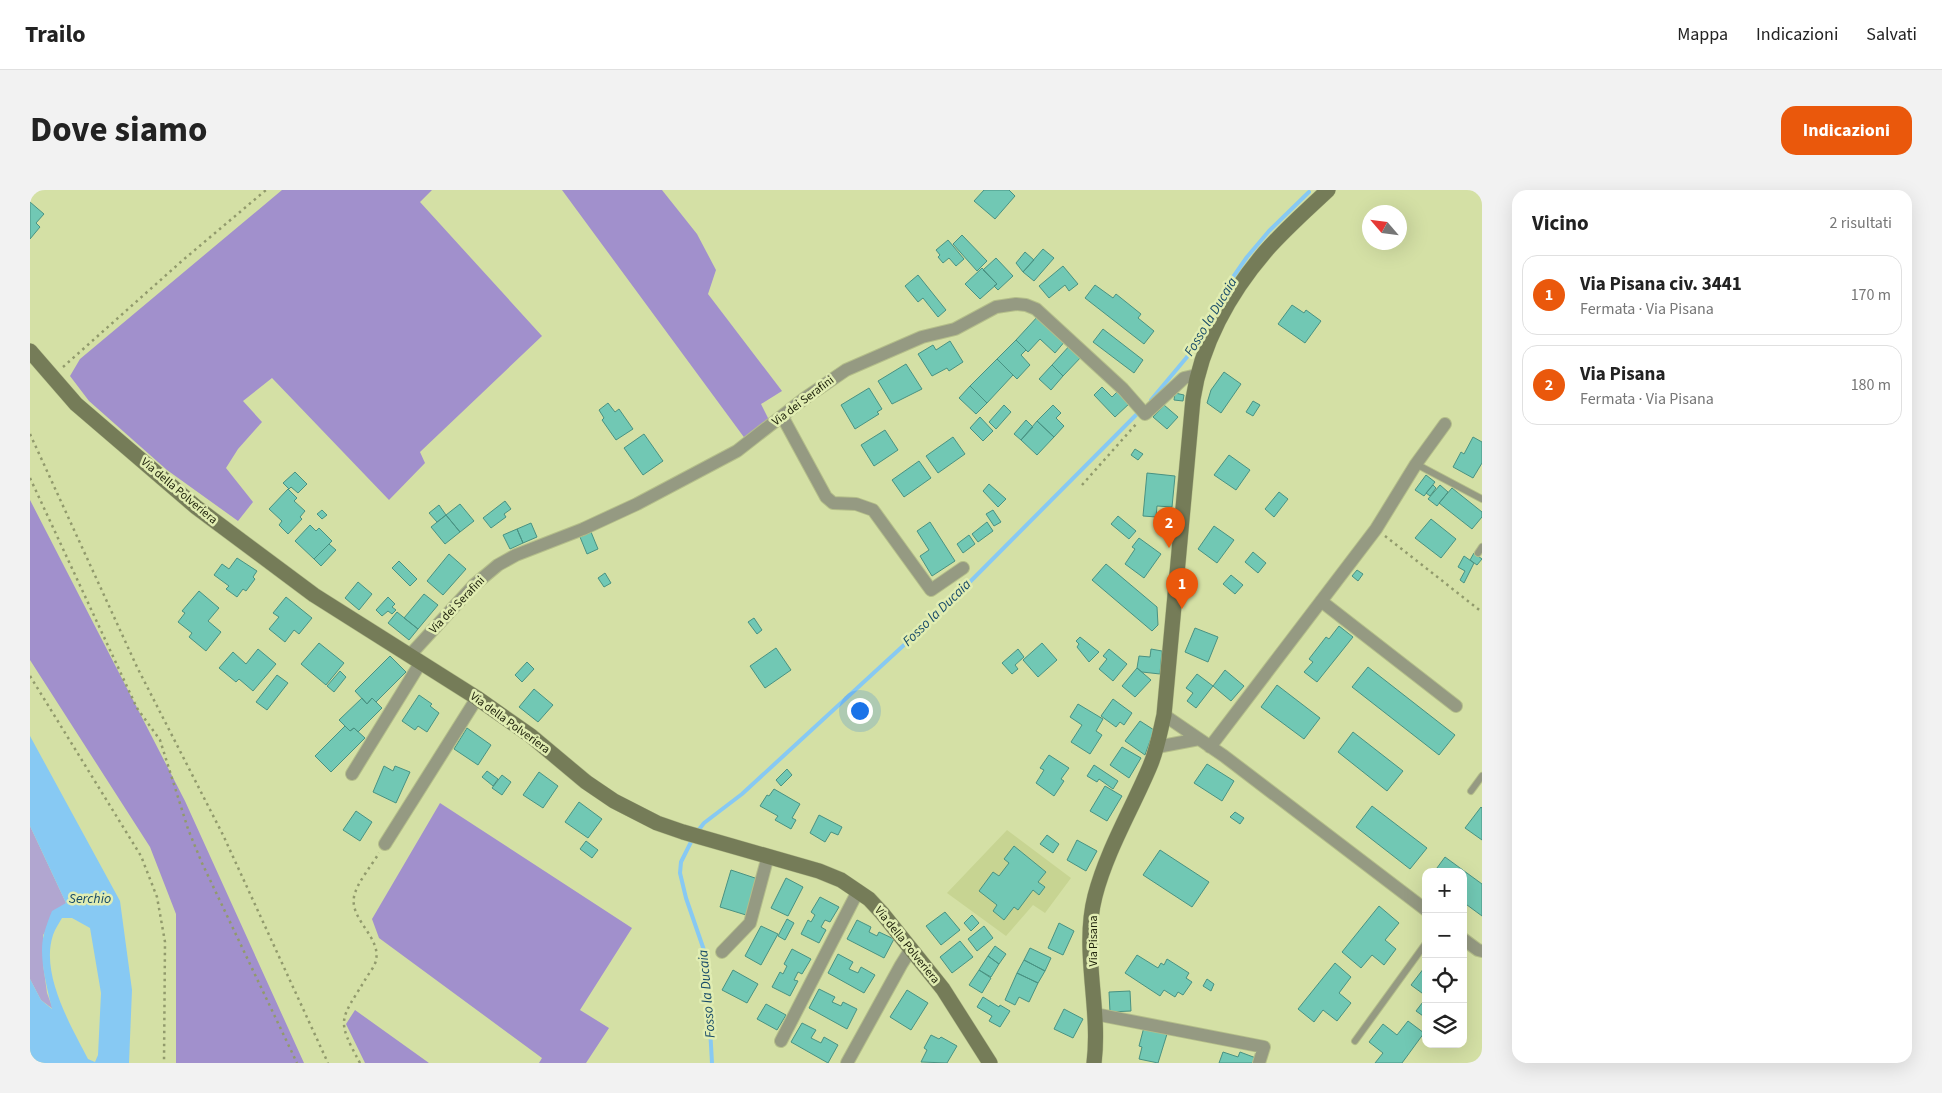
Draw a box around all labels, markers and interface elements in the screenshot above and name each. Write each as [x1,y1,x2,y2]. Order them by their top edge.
text: Trailo [25,17,86,52]
text: Mappa [1677,22,1728,47]
text: Indicazioni [1756,22,1838,47]
text: Salvati [1866,22,1917,47]
text: Dove siamo [30,105,208,155]
button: Indicazioni [1781,106,1912,155]
north arrow [1362,205,1407,250]
text: Vicino [1532,208,1589,238]
text: 2 risultati [1830,212,1892,234]
text: Via Pisana civ. 3441 [1580,271,1742,298]
water label: Fosso la Ducaia [1180,273,1243,360]
text: 1 [1545,284,1553,306]
text: 170 m [1851,284,1891,306]
text: Fermata · Via Pisana [1580,298,1714,320]
text: Via Pisana [1580,361,1666,388]
street label: Via dei Serafini [768,372,838,430]
text: 2 [1545,374,1553,396]
text: 180 m [1851,374,1891,396]
text: Fermata · Via Pisana [1580,388,1714,410]
street label: Via della Polveriera [137,454,221,528]
pin: 2 [1153,507,1185,548]
pin: 1 [1166,568,1198,609]
street label: Via dei Serafini [425,573,489,637]
water label: Fosso la Ducaia [898,575,976,651]
street label: Via della Polveriera [466,688,554,758]
your location [847,698,873,724]
map controls [1422,868,1467,1048]
button: + [1422,868,1467,913]
water label: Serchio [69,889,111,909]
street label: Via della Polveriera [870,903,944,987]
button: − [1422,913,1467,958]
street label: Via Pisana [1085,915,1102,967]
water label: Fosso la Ducaia [693,949,721,1039]
button: locate [1422,958,1467,1003]
button: layers [1422,1003,1467,1048]

